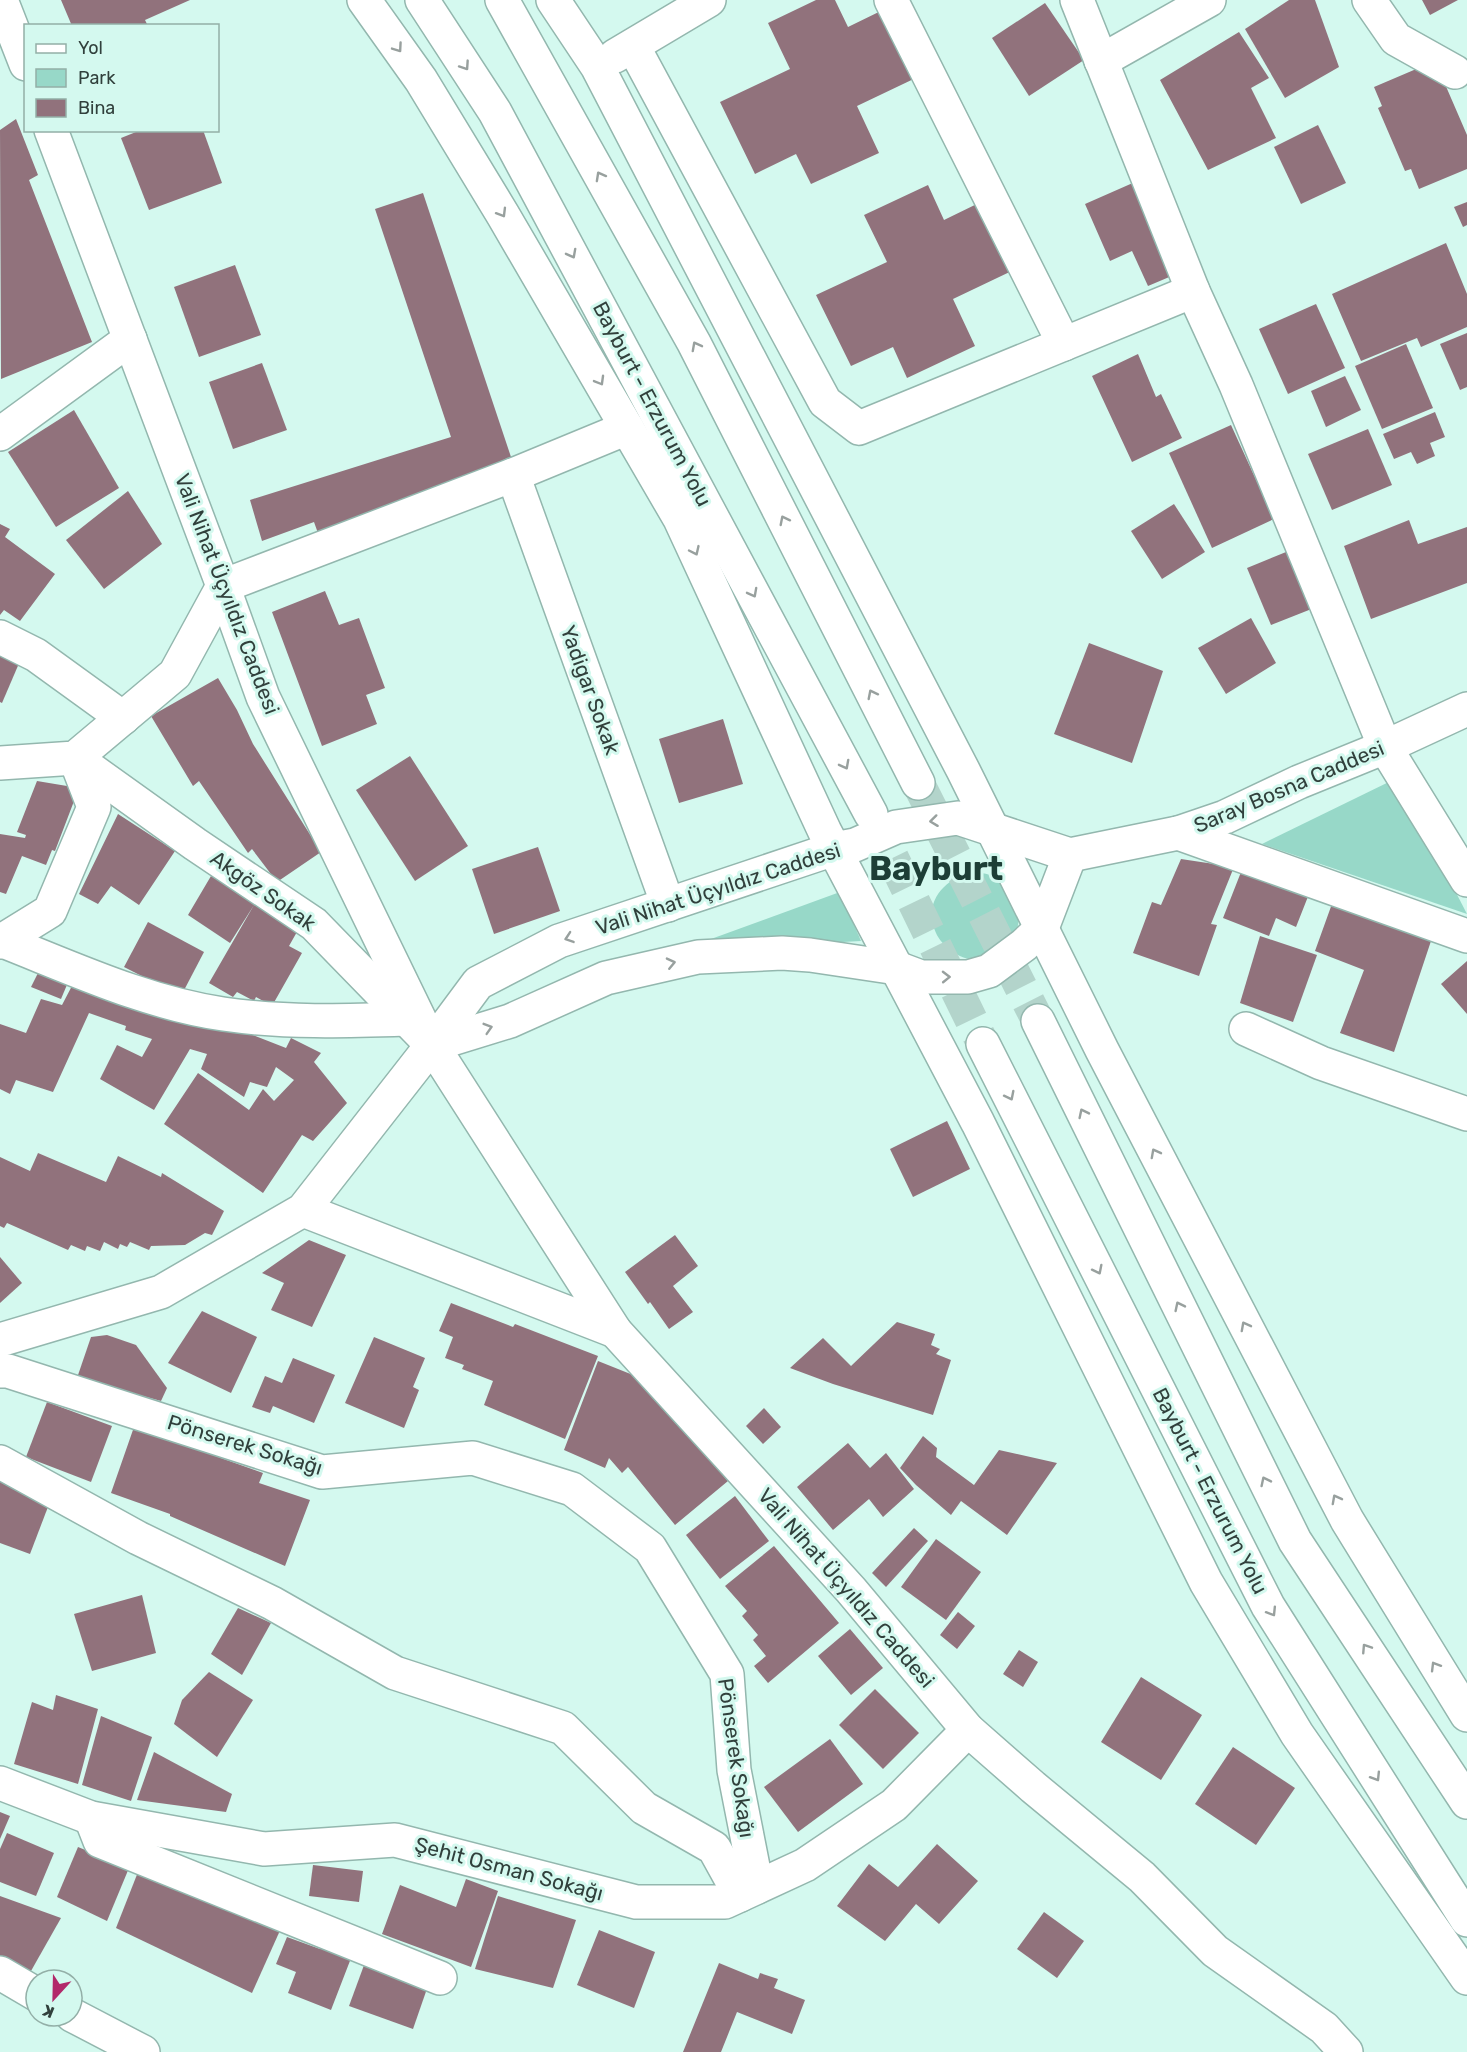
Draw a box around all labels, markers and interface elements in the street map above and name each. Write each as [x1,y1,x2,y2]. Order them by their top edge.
legend [24,24,219,132]
text: Yol [78,37,103,59]
one-way arrow [391,41,402,52]
one-way arrow [458,60,469,71]
text: Park [78,67,116,89]
text: Bina [78,97,115,119]
one-way arrow [596,172,608,182]
one-way arrow [495,207,506,217]
one-way arrow [565,248,576,258]
street label: Bayburt - Erzurum Yolu [588,297,717,510]
one-way arrow [692,342,703,352]
one-way arrow [593,375,604,385]
street label: Vali Nihat Üçyıldız Caddesi [170,470,285,718]
one-way arrow [780,515,791,526]
one-way arrow [688,545,700,556]
one-way arrow [746,586,757,597]
street label: Yadigar Sokak [556,622,625,758]
one-way arrow [868,689,880,700]
street label: Saray Bosna Caddesi [1190,735,1388,838]
one-way arrow [838,758,849,769]
one-way arrow [929,814,938,827]
street label: Vali Nihat Üçyıldız Caddesi [592,837,843,940]
street label: Akgöz Sokak [206,845,321,936]
district label: Bayburt [869,849,1003,888]
one-way arrow [564,931,575,943]
one-way arrow [666,957,676,970]
one-way arrow [942,971,951,983]
one-way arrow [482,1023,493,1035]
one-way arrow [1002,1089,1014,1100]
one-way arrow [1079,1108,1090,1119]
one-way arrow [1151,1148,1162,1159]
one-way arrow [1090,1263,1102,1274]
one-way arrow [1175,1302,1186,1313]
one-way arrow [1241,1321,1252,1332]
street label: Bayburt - Erzurum Yolu [1147,1383,1273,1598]
street label: Pönserek Sokağı [165,1409,326,1480]
one-way arrow [1261,1476,1273,1487]
street label: Vali Nihat Üçyıldız Caddesi [753,1483,940,1693]
one-way arrow [1331,1494,1343,1505]
one-way arrow [1264,1606,1276,1616]
one-way arrow [1361,1644,1373,1654]
one-way arrow [1431,1662,1443,1672]
street label: Pönserek Sokağı [713,1677,760,1839]
one-way arrow [1369,1771,1381,1781]
street label: Şehit Osman Sokağı [412,1831,606,1906]
north arrow [24,1968,84,2028]
text: K [40,2001,57,2022]

